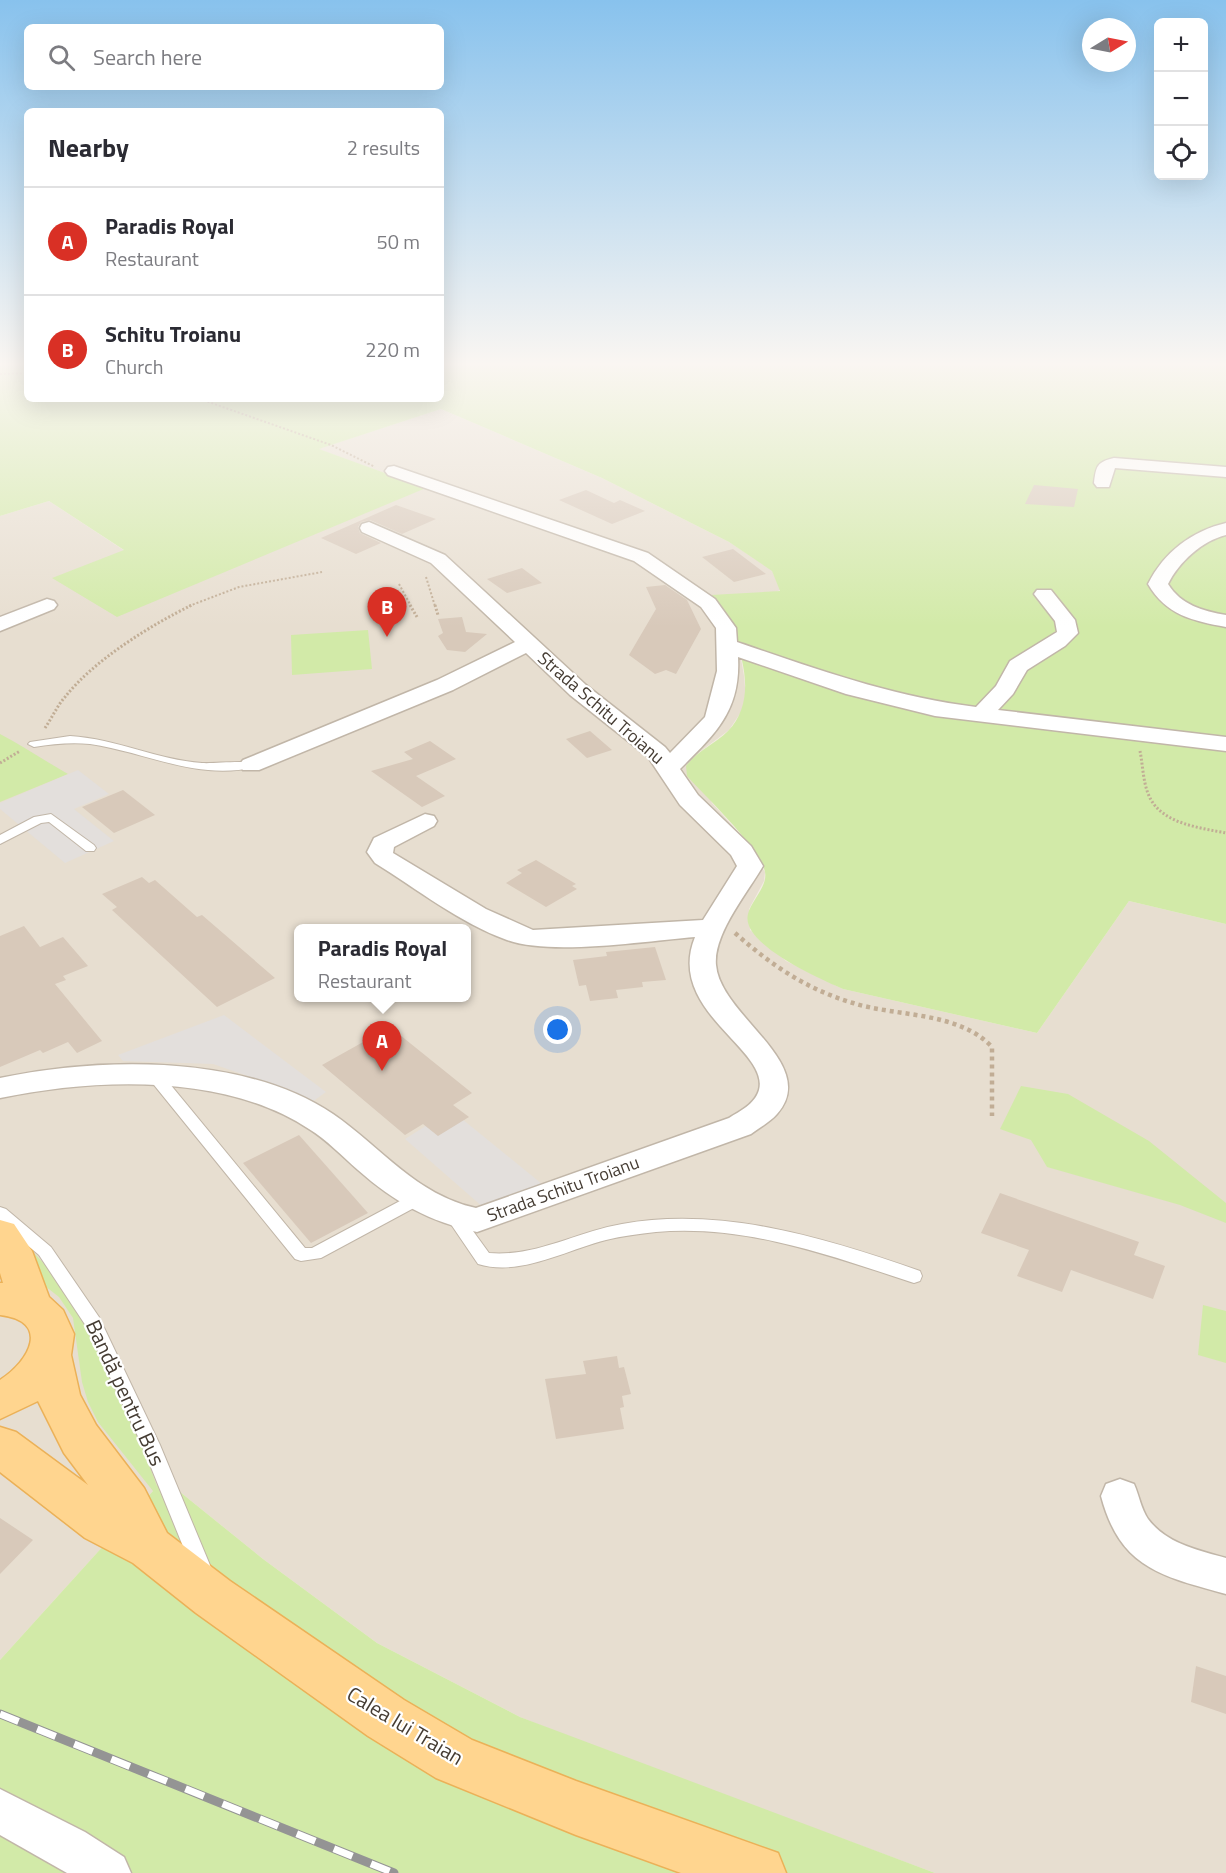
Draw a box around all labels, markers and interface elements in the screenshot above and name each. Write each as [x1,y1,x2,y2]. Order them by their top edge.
north arrow [1082,18,1136,72]
map controls [1154,18,1208,180]
button: + [1154,18,1208,72]
search box [24,24,444,90]
text: Search here [93,40,202,74]
icon: search [45,41,78,74]
button: − [1154,72,1208,126]
button: locate [1154,126,1208,180]
text: Nearby [48,128,129,167]
text: 2 results [347,132,420,163]
text: Paradis Royal [105,209,234,243]
text: A [61,226,74,257]
text: 50 m [376,226,420,257]
text: Restaurant [105,243,199,274]
text: Schitu Troianu [105,317,241,351]
text: B [61,334,74,365]
text: 220 m [365,334,420,365]
text: Church [105,351,163,382]
pin: B [368,588,406,637]
street label: Strada Schitu Troianu [532,645,671,770]
popup [294,924,471,1002]
text: Paradis Royal [318,931,447,965]
text: Restaurant [318,965,412,996]
your location [543,1015,572,1044]
pin: A [362,1022,401,1071]
street label: Strada Schitu Troianu [483,1148,643,1229]
street label: Bandă pentru Bus [78,1314,174,1471]
street label: Calea lui Traian [341,1678,470,1773]

